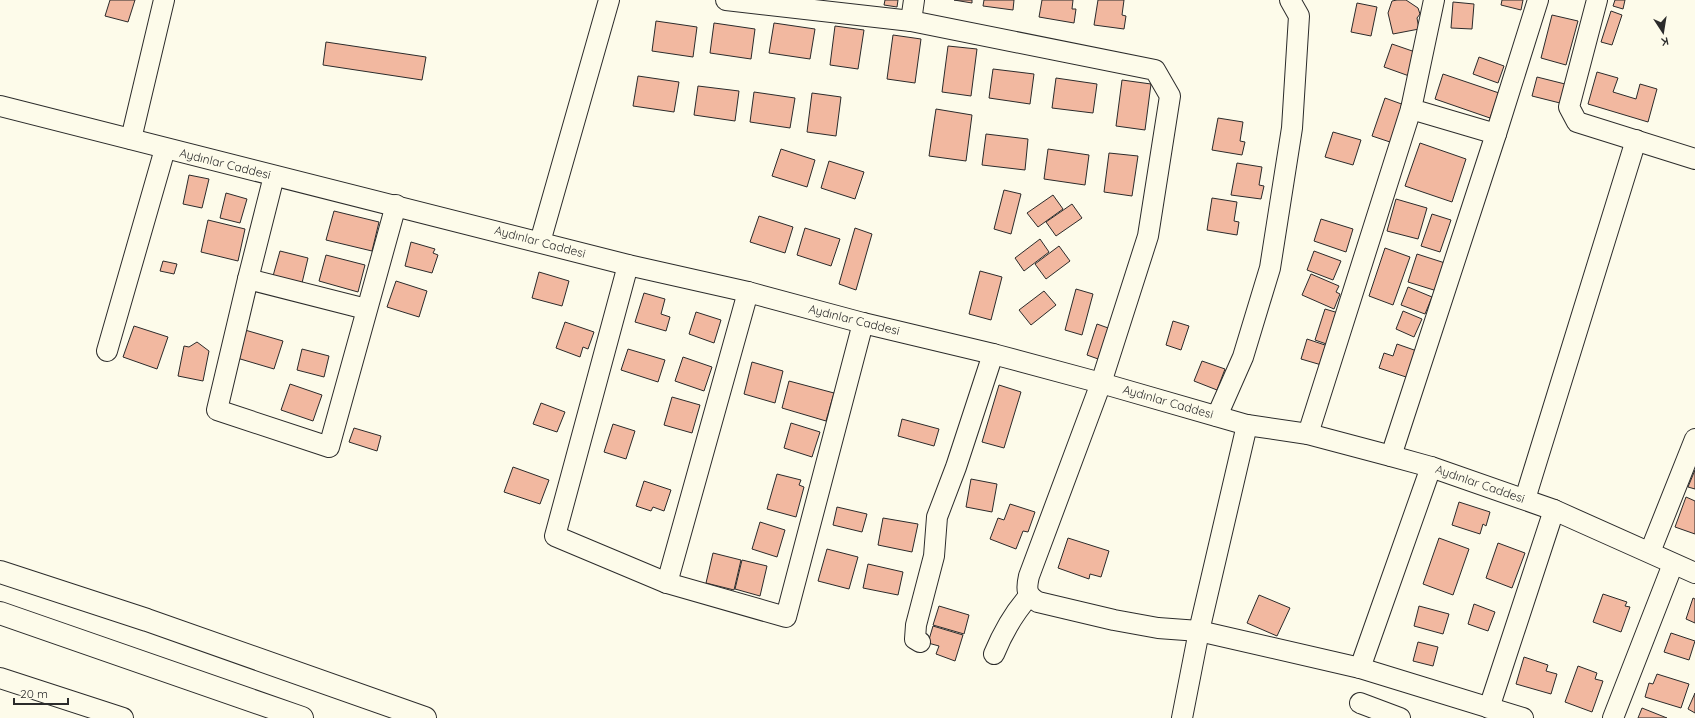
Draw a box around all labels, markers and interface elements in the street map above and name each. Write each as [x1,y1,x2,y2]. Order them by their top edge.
north arrow [1643,12,1683,52]
text: K [1660,34,1670,49]
street label: Aydınlar Caddesi [178,145,272,182]
street label: Aydınlar Caddesi [493,222,587,261]
street label: Aydınlar Caddesi [807,301,901,338]
street label: Aydınlar Caddesi [1121,381,1215,422]
street label: Aydınlar Caddesi [1433,461,1527,506]
scale bar [14,680,68,706]
text: 20 m [20,686,48,701]

